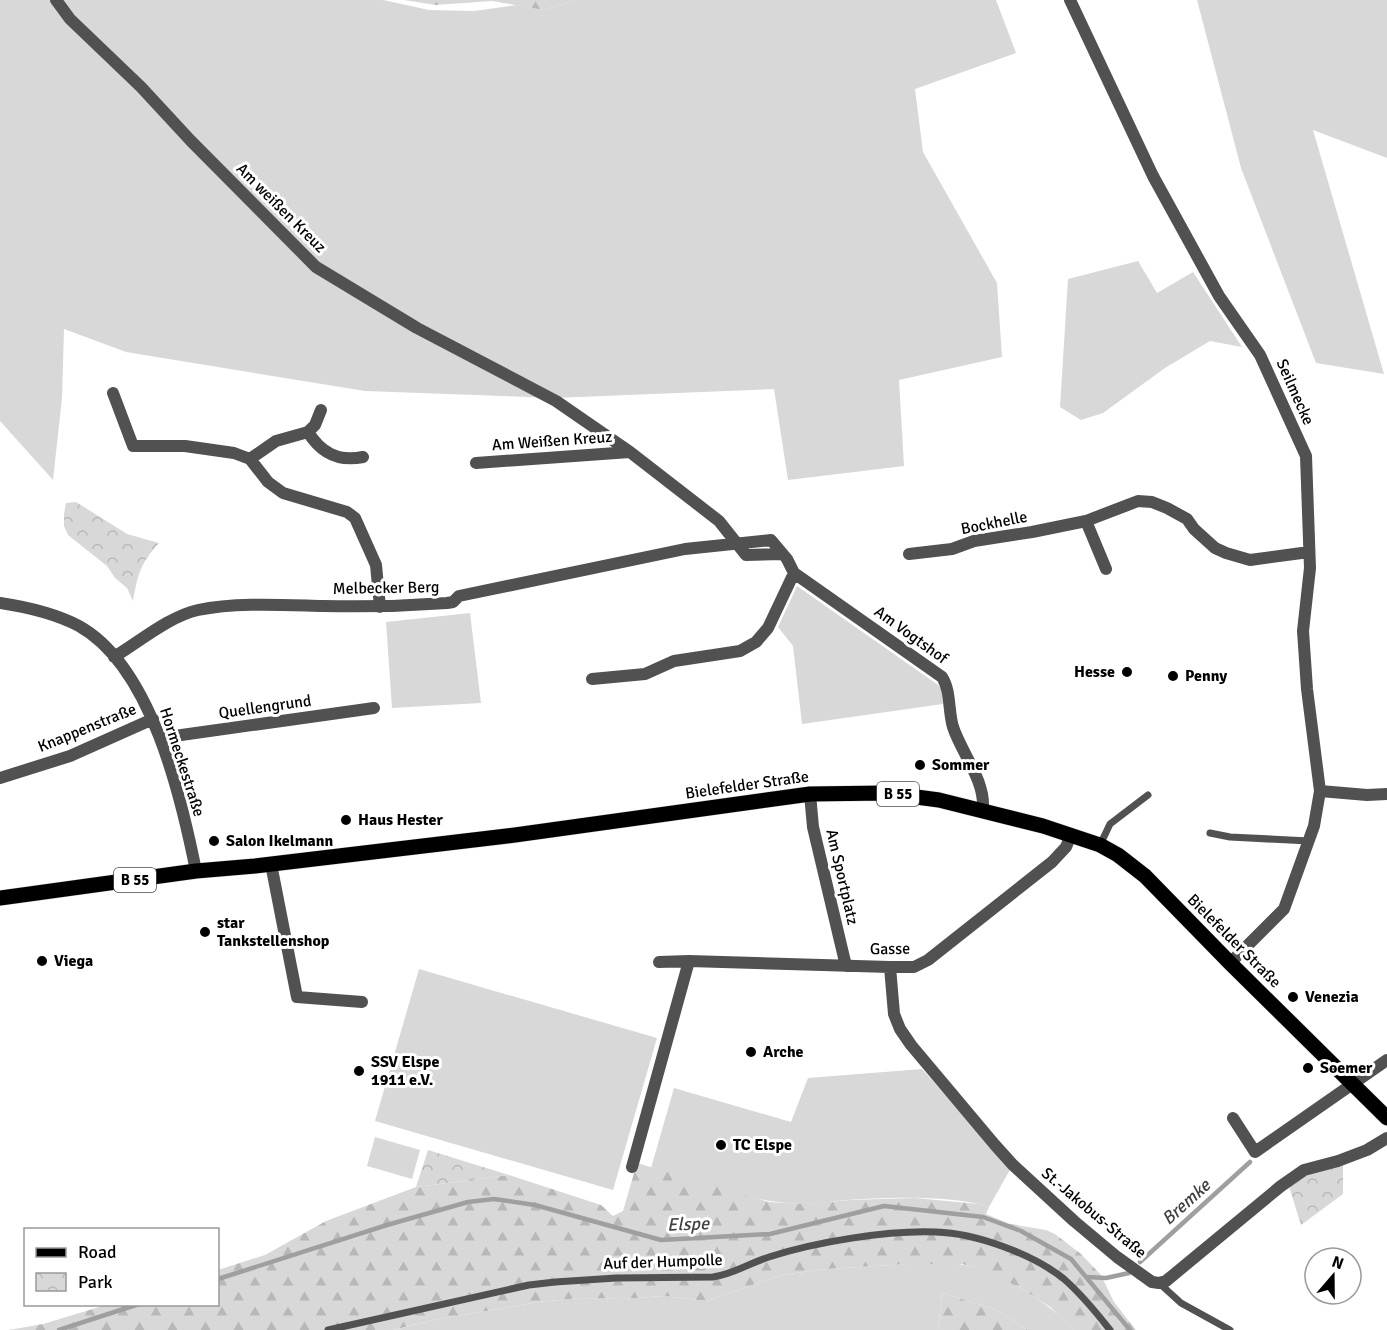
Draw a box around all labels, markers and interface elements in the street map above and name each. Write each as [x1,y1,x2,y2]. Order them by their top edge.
street label: Am weißen Kreuz [232,159,330,257]
street label: Seilmecke [1272,356,1318,428]
street label: Am Weißen Kreuz [491,427,613,455]
street label: Bockhelle [959,507,1029,539]
street label: Melbecker Berg [333,577,439,599]
street label: Am Vogtshof [870,602,952,669]
place label: Hesse [1074,662,1115,682]
marker: Hesse [1120,665,1134,679]
place label: Penny [1185,666,1227,686]
marker: Penny [1166,669,1180,683]
street label: Quellengrund [217,691,313,723]
street label: Knappenstraße [35,699,139,757]
street label: Hormeckestraße [155,705,209,819]
place label: Sommer [932,755,990,775]
marker: Sommer [913,758,927,772]
street label: Bielefelder Straße [684,766,810,804]
road number: B 55 [877,782,919,806]
place label: Haus Hester [358,810,443,830]
marker: Haus Hester [339,813,353,827]
street label: Am Sportplatz [821,827,863,927]
place label: Salon Ikelmann [226,831,334,851]
marker: Salon Ikelmann [207,834,221,848]
road number: B 55 [114,868,156,892]
street label: Bielefelder Straße [1183,890,1285,992]
place label: star Tankstellenshop [217,913,330,951]
marker: star Tankstellenshop [198,925,212,939]
street label: Gasse [870,939,910,959]
place label: Viega [54,951,93,971]
marker: Viega [35,954,49,968]
place label: Venezia [1305,987,1359,1007]
marker: Venezia [1286,990,1300,1004]
place label: Arche [763,1042,804,1062]
marker: Arche [744,1045,758,1059]
place label: SSV Elspe 1911 e.V. [371,1052,439,1090]
place label: Soemer [1320,1058,1373,1078]
marker: Soemer [1301,1061,1315,1075]
marker: SSV Elspe 1911 e.V. [352,1064,366,1078]
place label: TC Elspe [733,1135,792,1155]
marker: TC Elspe [714,1138,728,1152]
street label: St.-Jakobus-Straße [1037,1163,1151,1263]
water label: Bremke [1157,1174,1216,1230]
water label: Elspe [667,1212,710,1236]
legend [24,1228,219,1306]
text: Road [78,1241,117,1263]
north arrow [1303,1246,1363,1306]
street label: Auf der Humpolle [603,1250,723,1274]
text: N [1329,1252,1346,1274]
text: Park [78,1271,113,1293]

